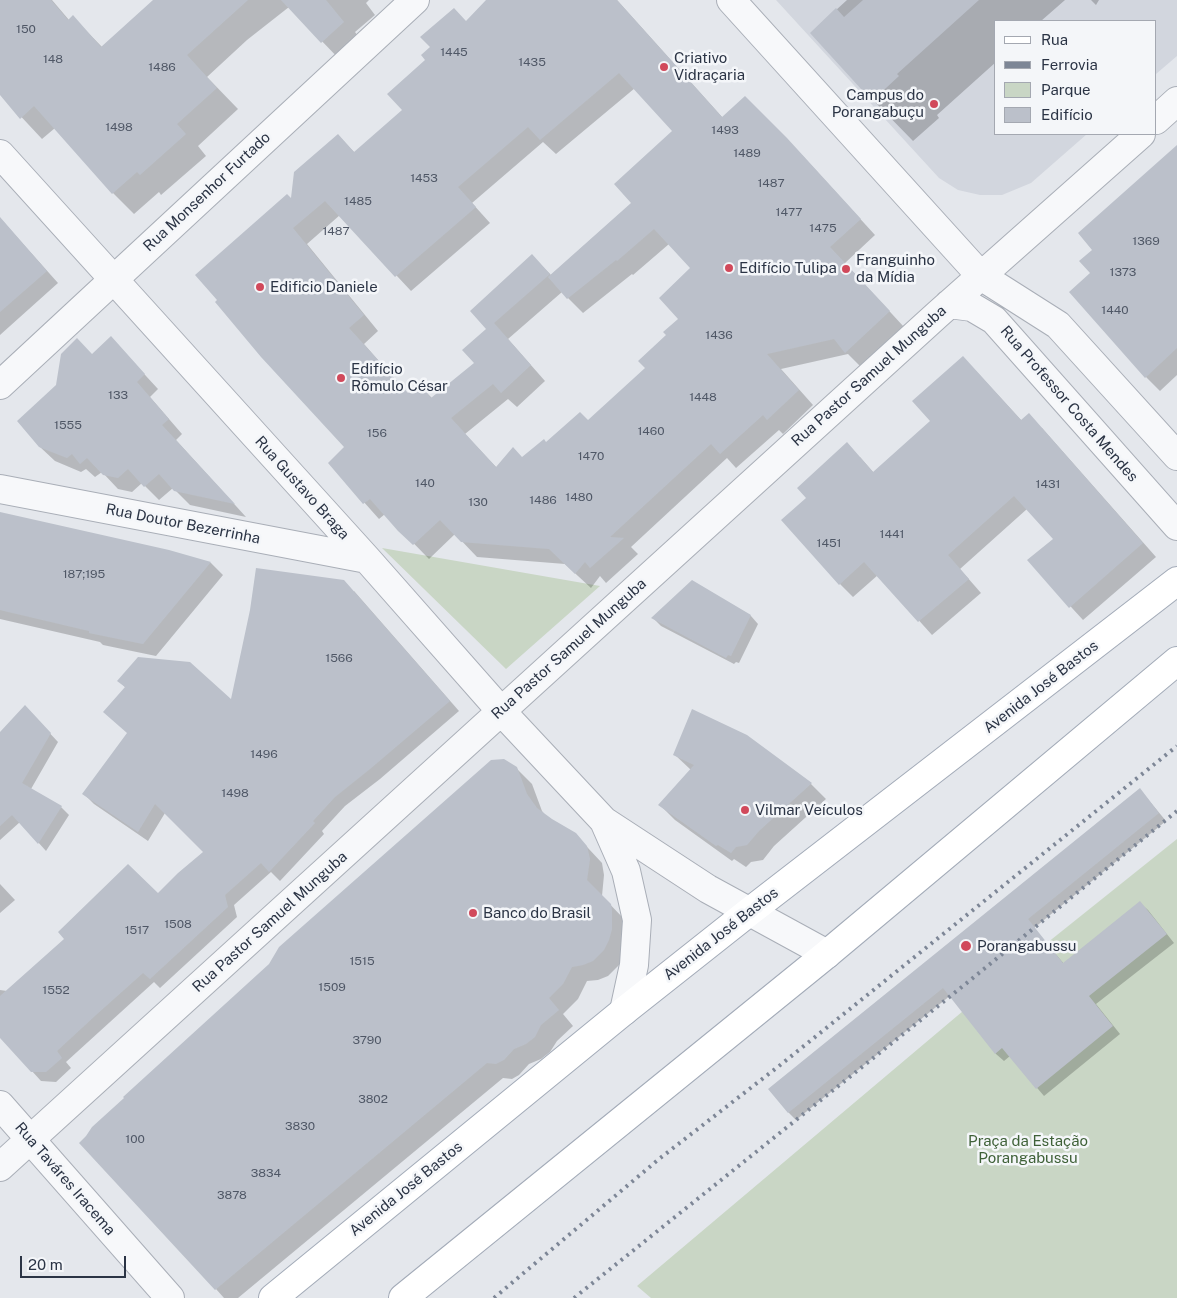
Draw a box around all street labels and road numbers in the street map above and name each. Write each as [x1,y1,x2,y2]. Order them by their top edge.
street label: Rua Monsenhor Furtado [140,128,274,256]
street label: Rua Pastor Samuel Munguba [788,302,950,450]
street label: Rua Professor Costa Mendes [996,322,1142,486]
street label: Rua Gustavo Braga [251,433,353,543]
street label: Rua Doutor Bezerrinha [104,500,262,548]
street label: Rua Pastor Samuel Munguba [488,575,650,723]
street label: Avenida José Bastos [980,637,1102,737]
street label: Rua Pastor Samuel Munguba [189,848,351,996]
street label: Avenida José Bastos [660,884,782,984]
street label: Rua Taváres Iracema [11,1119,119,1239]
street label: Avenida José Bastos [346,1138,466,1240]

